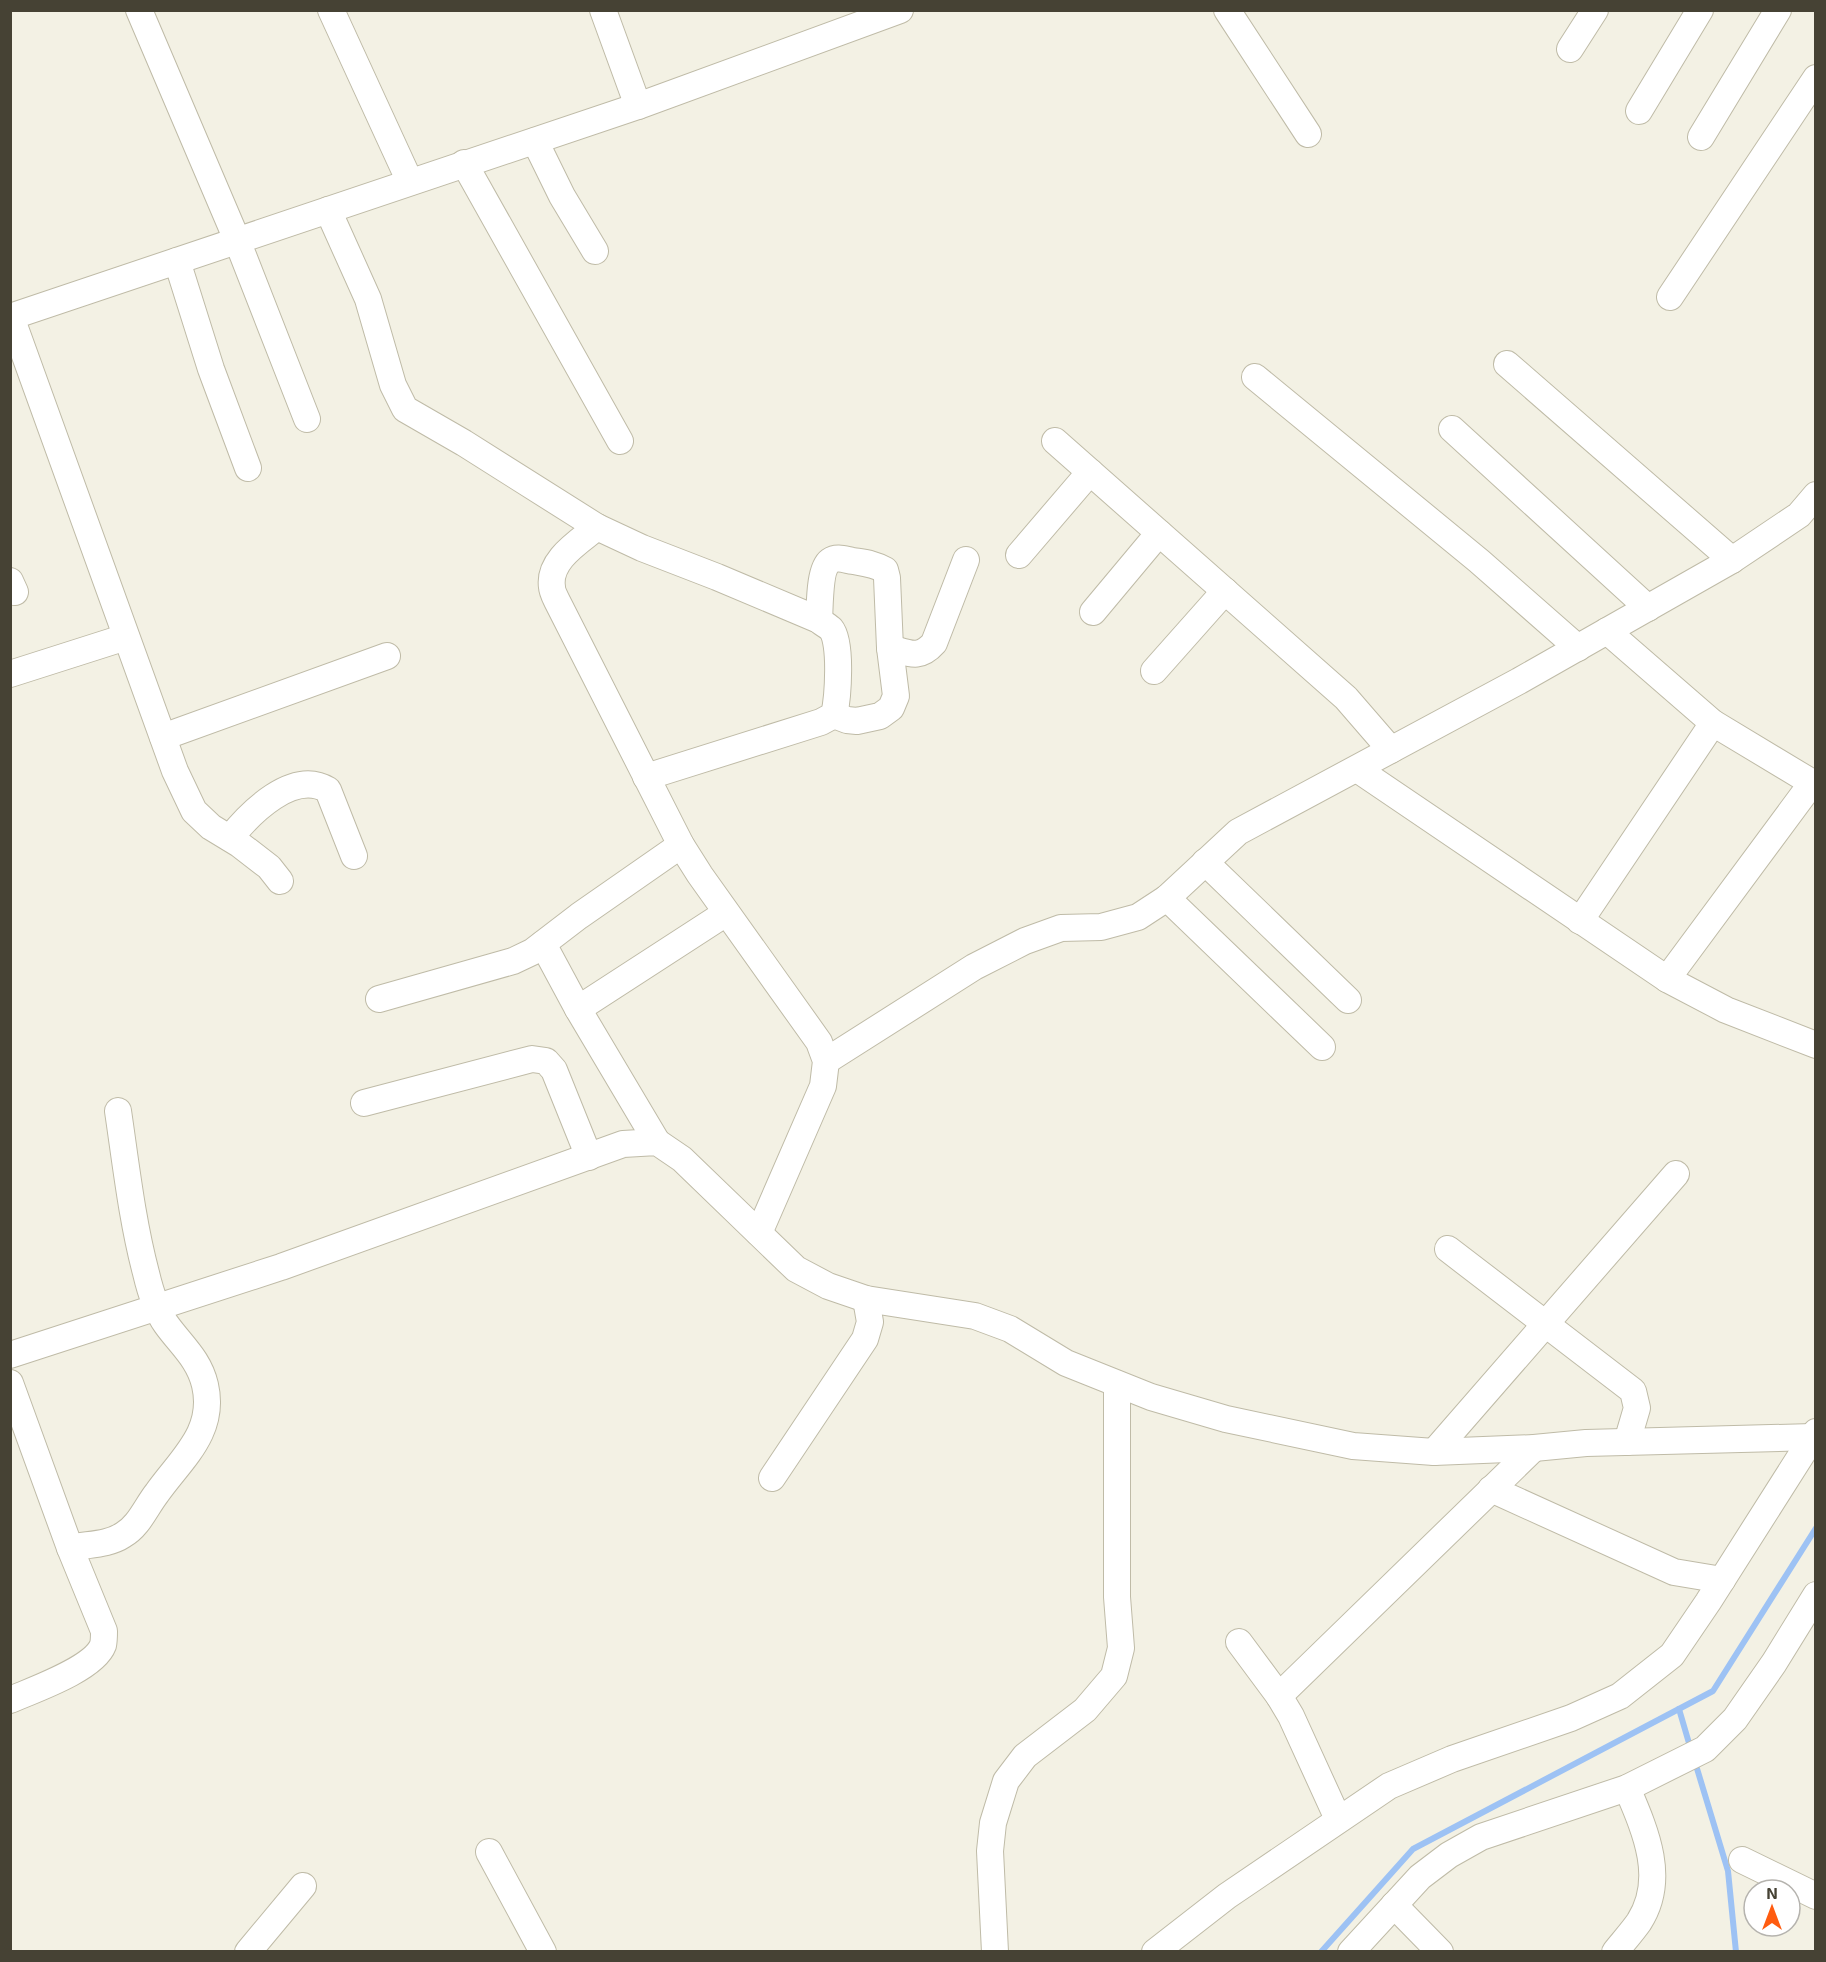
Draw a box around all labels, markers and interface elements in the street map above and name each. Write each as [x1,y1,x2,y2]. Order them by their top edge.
north arrow [1742,1878,1802,1938]
text: N [1766,1883,1778,1902]

